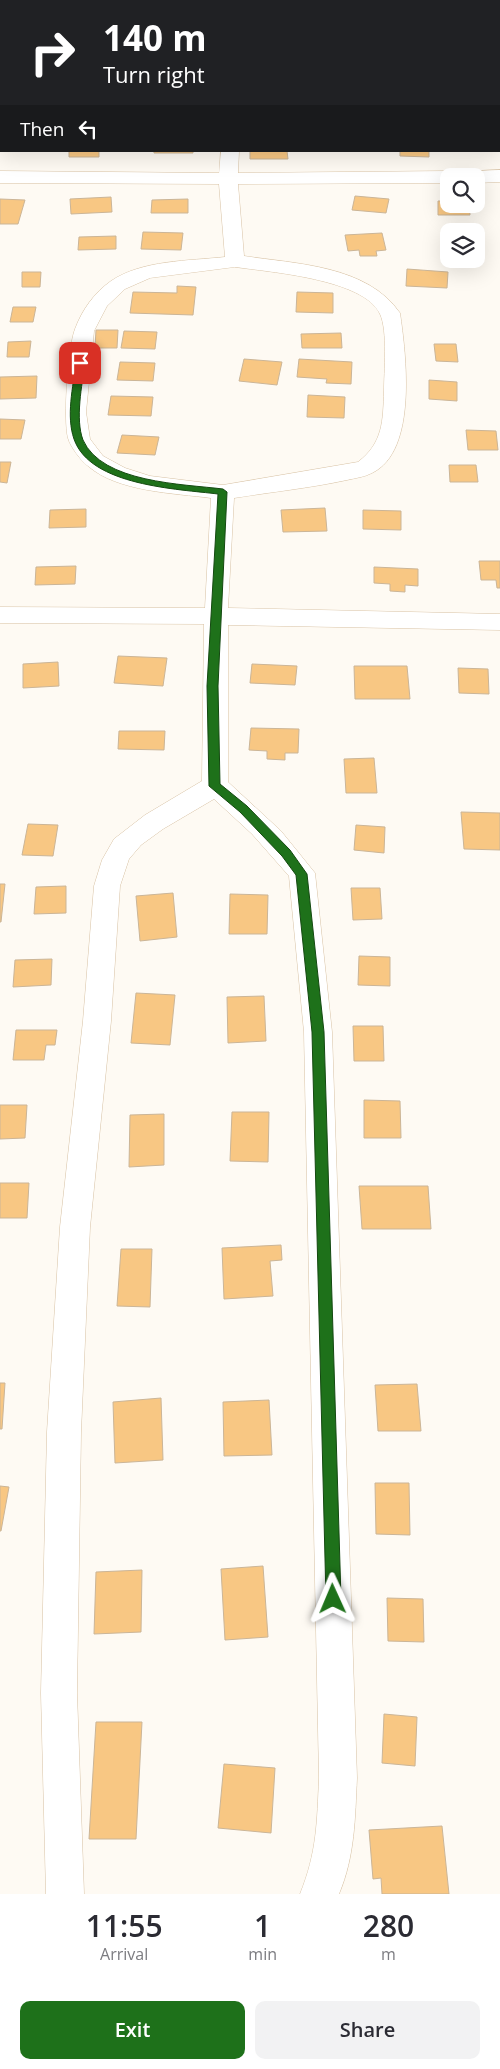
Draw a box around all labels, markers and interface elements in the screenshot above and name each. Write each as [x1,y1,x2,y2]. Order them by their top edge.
text: 140 m [103,14,207,61]
icon: right [20,20,85,85]
text: Turn right [103,59,205,89]
icon: left [74,115,102,143]
text: Then [20,116,64,142]
map controls [440,168,485,268]
button: search [440,168,485,213]
button: layers [440,223,485,268]
pin [59,342,101,384]
icon: arrive [66,349,94,377]
position arrow [306,1572,358,1624]
text: 11:55 [86,1905,163,1946]
text: 1 [254,1905,271,1946]
text: 280 [363,1905,414,1946]
text: Arrival [100,1943,148,1965]
text: min [248,1943,277,1965]
text: m [381,1943,396,1965]
button: Exit [20,2001,245,2059]
button: Share [255,2001,480,2059]

